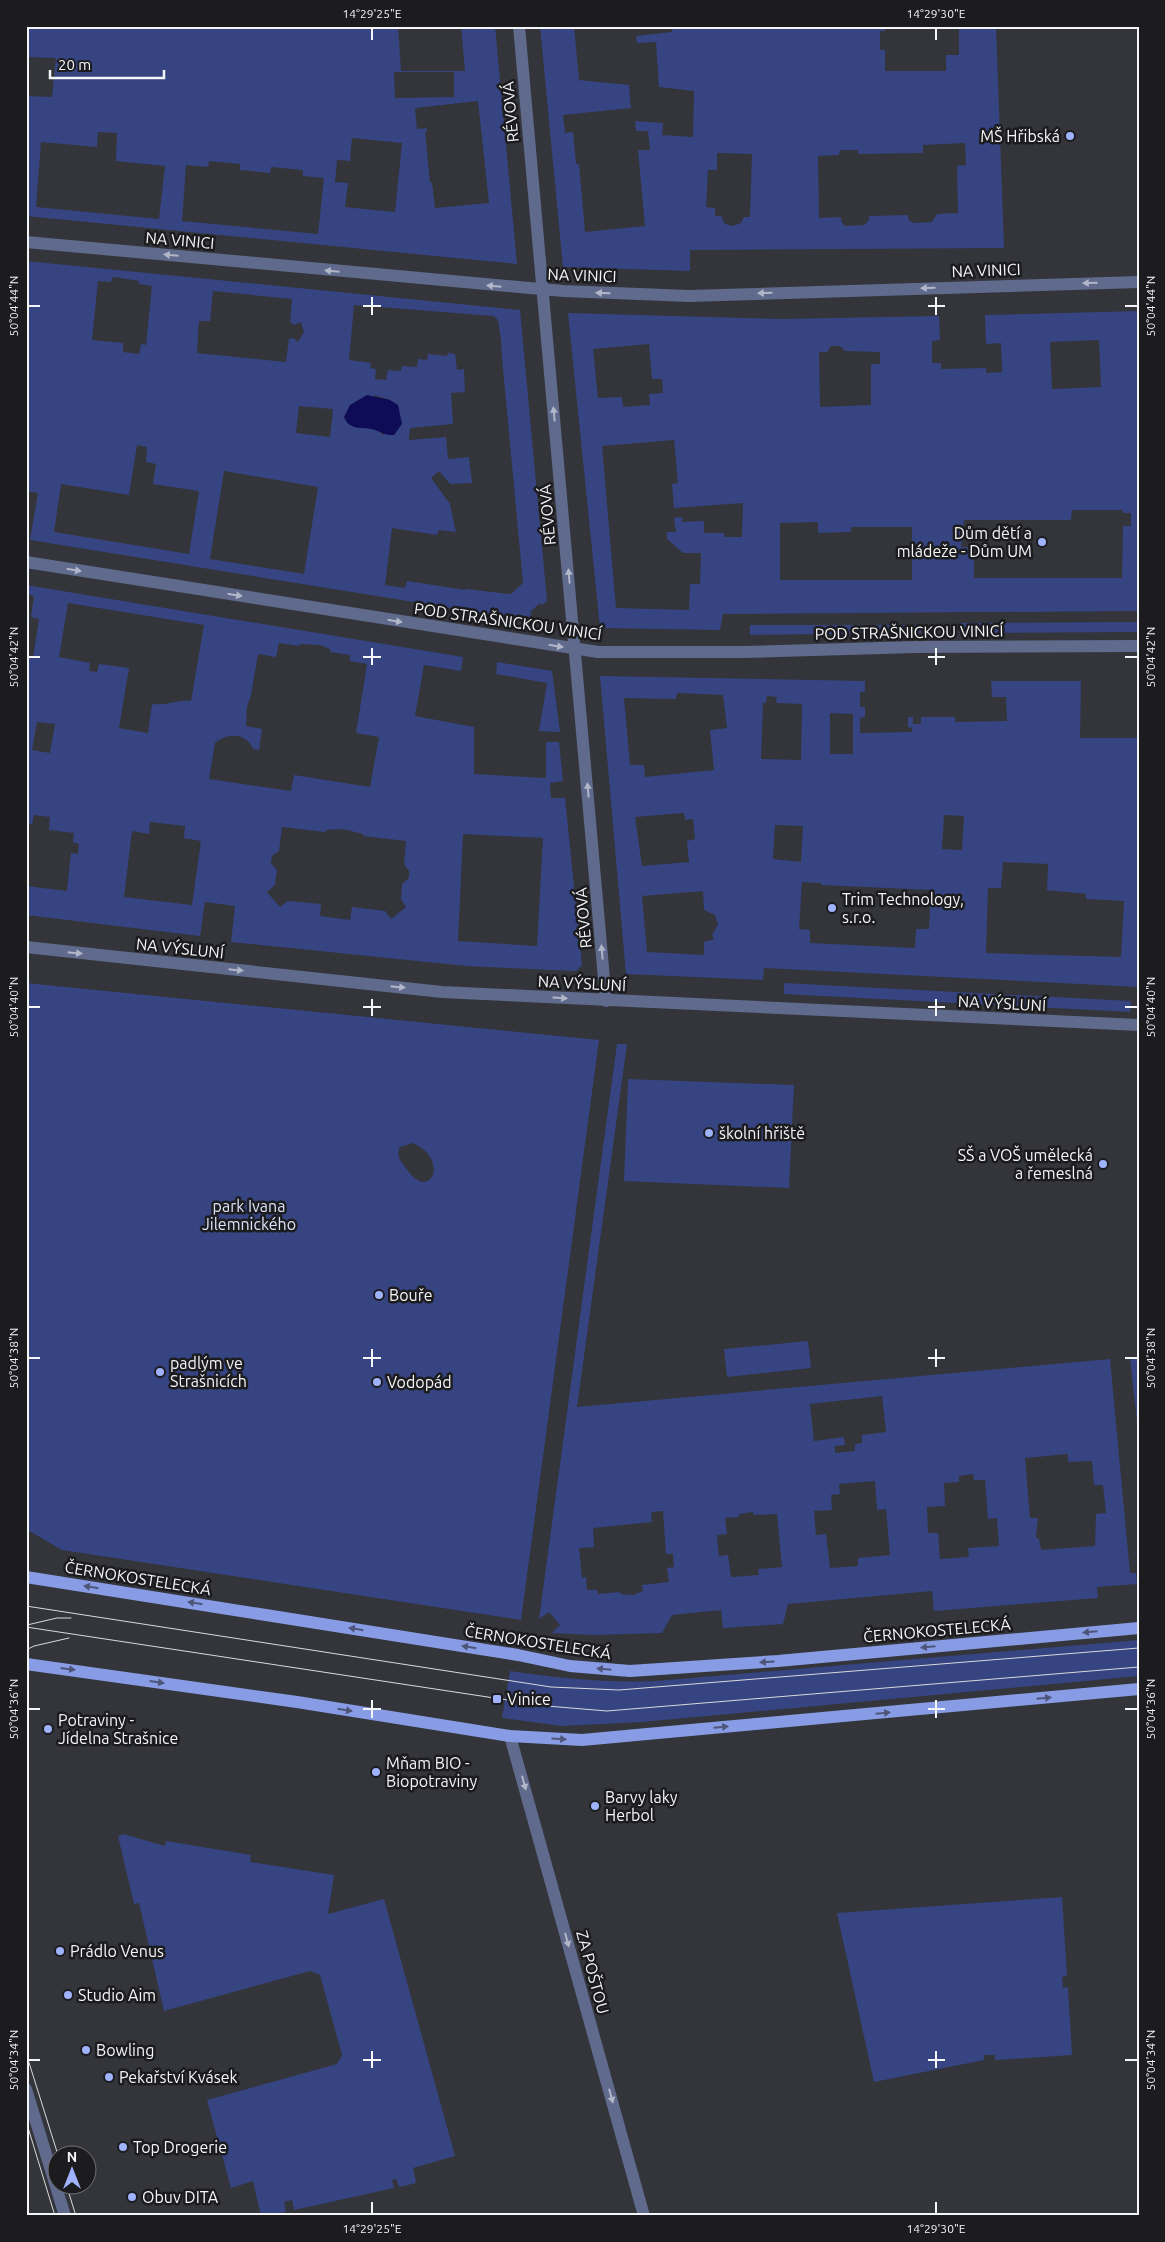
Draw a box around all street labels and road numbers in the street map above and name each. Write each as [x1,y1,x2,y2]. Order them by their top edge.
street label: RÉVOVÁ [496,80,522,143]
street label: NA VINICI [145,228,215,252]
street label: NA VINICI [951,260,1021,280]
street label: NA VINICI [547,265,617,285]
street label: RÉVOVÁ [533,483,559,546]
street label: POD STRAŠNICKOU VINICÍ [413,597,604,643]
street label: POD STRAŠNICKOU VINICÍ [814,619,1005,643]
street label: RÉVOVÁ [569,886,595,949]
street label: NA VÝSLUNÍ [135,932,226,962]
street label: NA VÝSLUNÍ [537,970,628,994]
street label: NA VÝSLUNÍ [957,990,1048,1014]
street label: ČERNOKOSTELECKÁ [64,1556,213,1599]
street label: ČERNOKOSTELECKÁ [862,1613,1012,1645]
street label: ČERNOKOSTELECKÁ [464,1620,613,1663]
street label: ZA POŠTOU [573,1928,614,2016]

